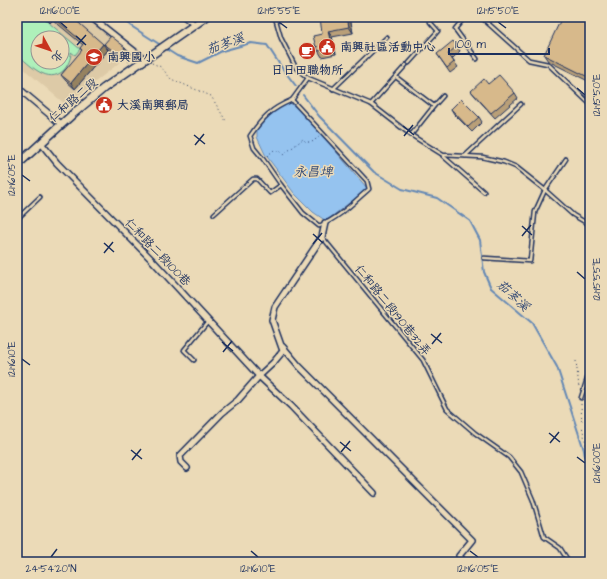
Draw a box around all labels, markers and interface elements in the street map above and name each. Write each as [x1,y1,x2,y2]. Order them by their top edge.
text: 121°16'00"E [40,4,80,18]
text: 121°15'55"E [258,4,301,18]
text: 121°15'50"E [477,4,519,18]
water label: 茄苳溪 [204,29,248,59]
north arrow [30,30,70,70]
scale bar [449,30,549,56]
text: 100 m [455,36,486,53]
public building icon: 南興社區活動中心 [317,37,337,57]
place label: 南興社區活動中心 [340,39,436,56]
cafe icon: 日日田職物所 [297,41,317,61]
text: 北 [48,47,67,65]
school or university icon: 南興國小 [84,47,104,67]
place label: 南興國小 [107,49,155,66]
place label: 日日田職物所 [271,62,344,79]
street label: 仁和路二段 [45,74,102,126]
text: 121°15'50"E [590,74,604,116]
public building icon: 大溪南興郵局 [94,95,114,115]
place label: 大溪南興郵局 [117,97,189,114]
text: 121°16'05"E [5,154,19,196]
water label: 永昌埤 [293,163,333,181]
street label: 仁和路二段100巷 [121,215,195,290]
text: 121°15'55"E [590,257,604,300]
street label: 仁和路二段190巷32弄 [350,261,435,360]
water label: 茄苳溪 [493,276,534,316]
text: 121°16'10"E [5,341,19,377]
text: 121°16'00"E [590,443,604,483]
text: 24°54'20"N [26,562,76,576]
text: 121°16'10"E [240,562,276,576]
text: 121°16'05"E [457,562,499,576]

